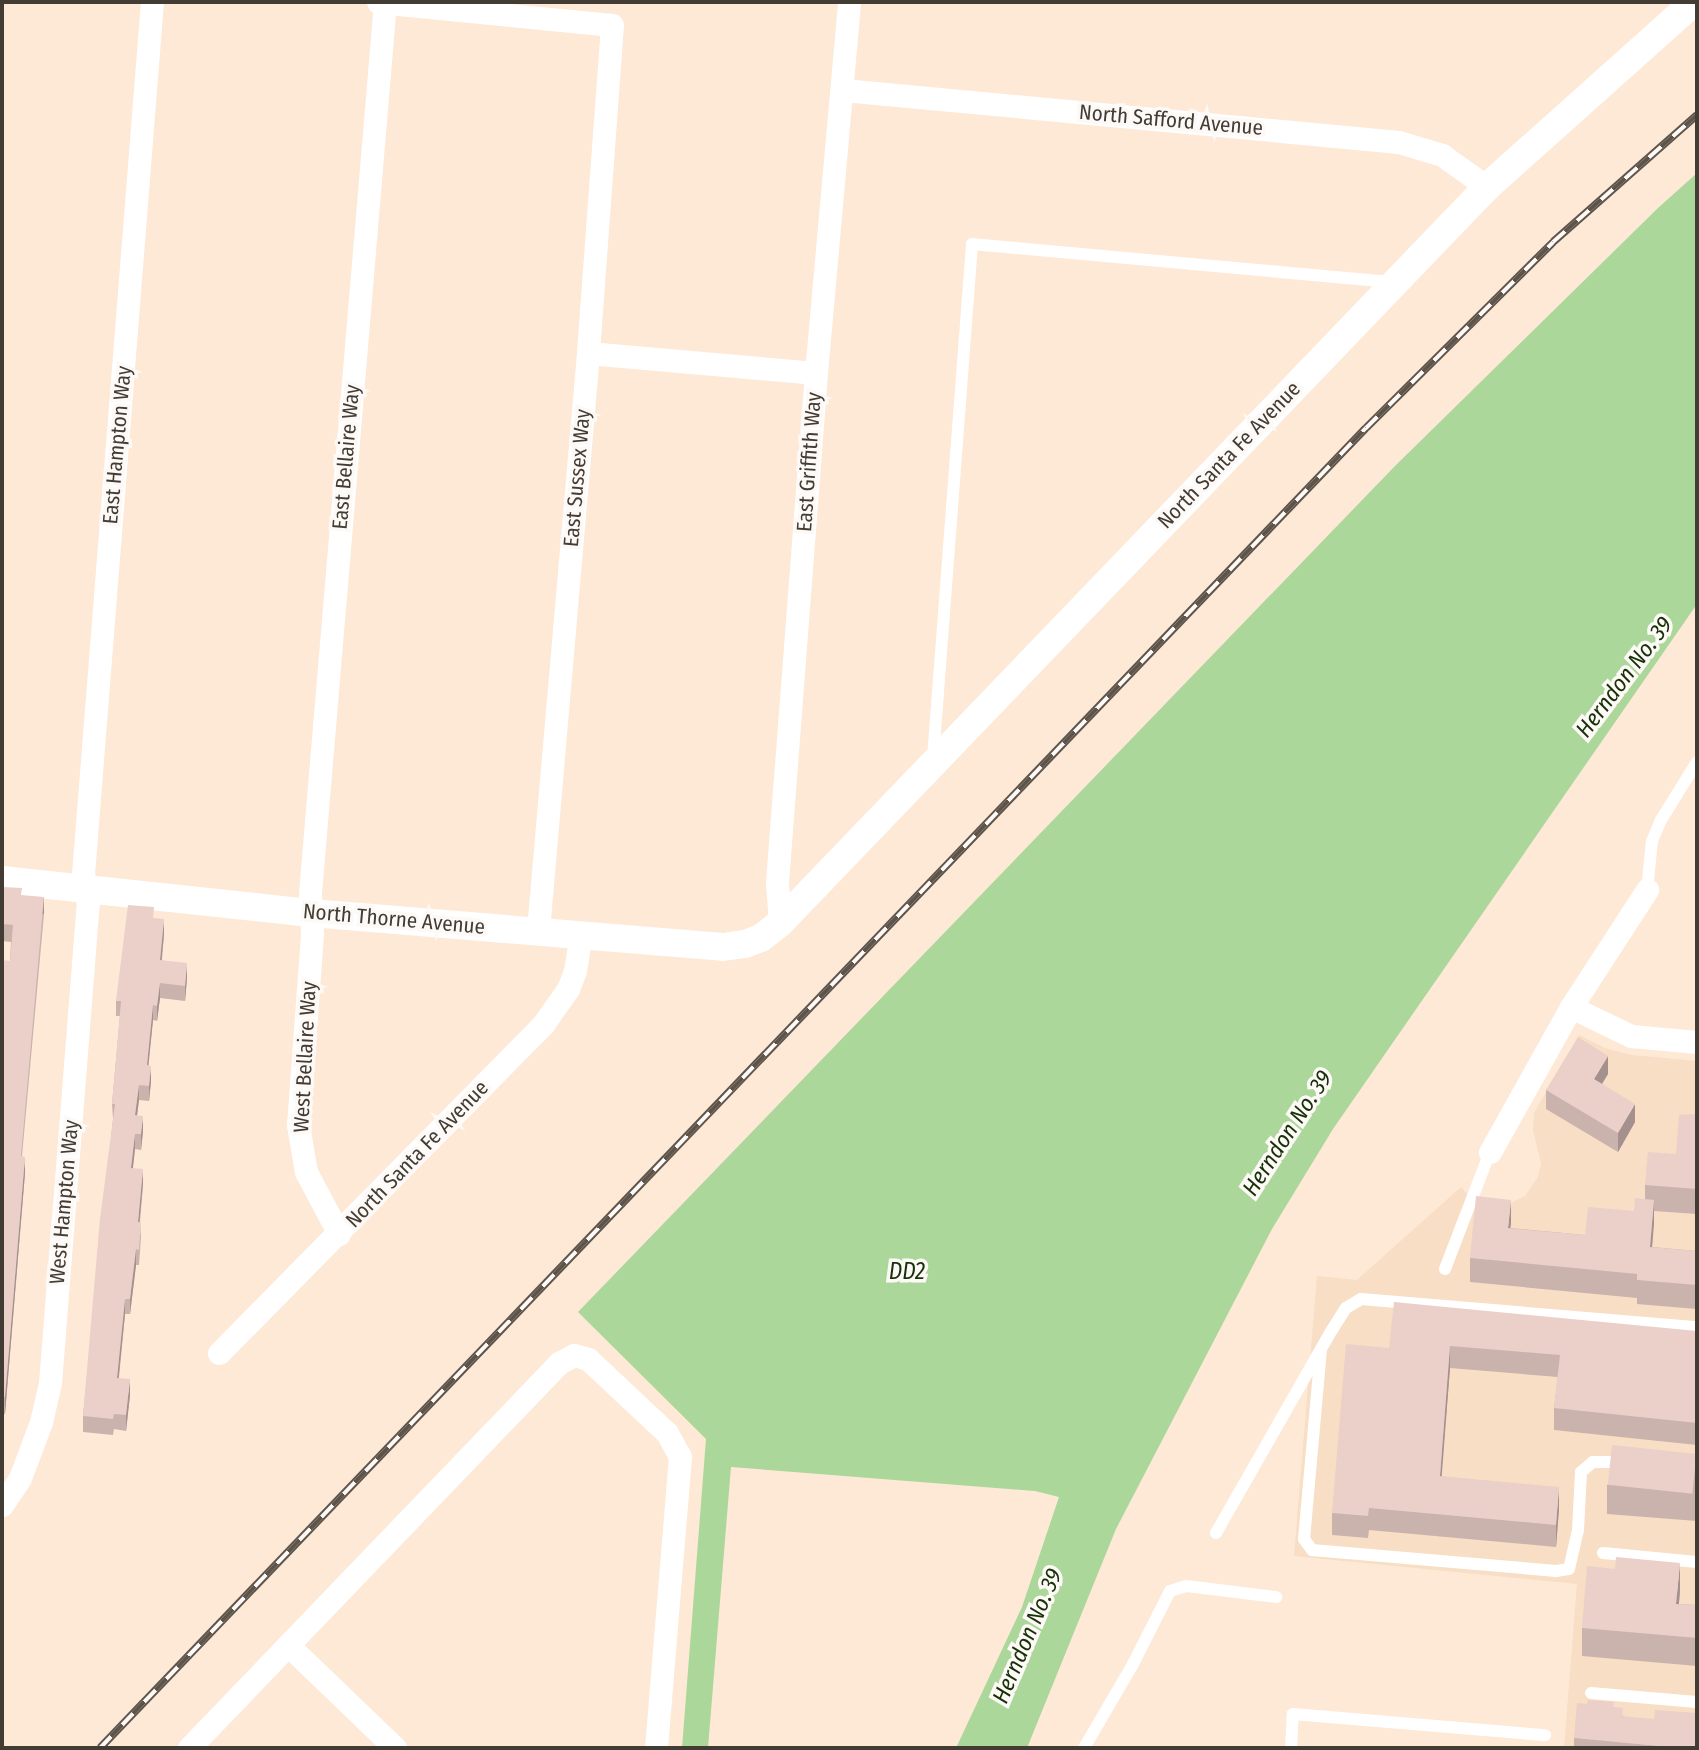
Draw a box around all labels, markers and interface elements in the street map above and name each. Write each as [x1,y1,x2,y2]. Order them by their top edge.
street label: North Safford Avenue [1078,99,1264,141]
street label: East Hampton Way [98,365,136,525]
street label: North Santa Fe Avenue [1152,376,1306,534]
street label: East Bellaire Way [327,383,365,531]
street label: East Griffith Way [792,391,826,533]
street label: East Sussex Way [558,408,596,548]
water label: Herndon No. 39 [1570,611,1678,743]
street label: North Thorne Avenue [302,898,486,940]
street label: West Bellaire Way [288,981,322,1133]
water label: Herndon No. 39 [1236,1065,1338,1201]
street label: North Santa Fe Avenue [340,1075,494,1233]
street label: West Hampton Way [44,1119,84,1285]
water label: DD2 [889,1257,925,1285]
water label: Herndon No. 39 [986,1565,1068,1707]

